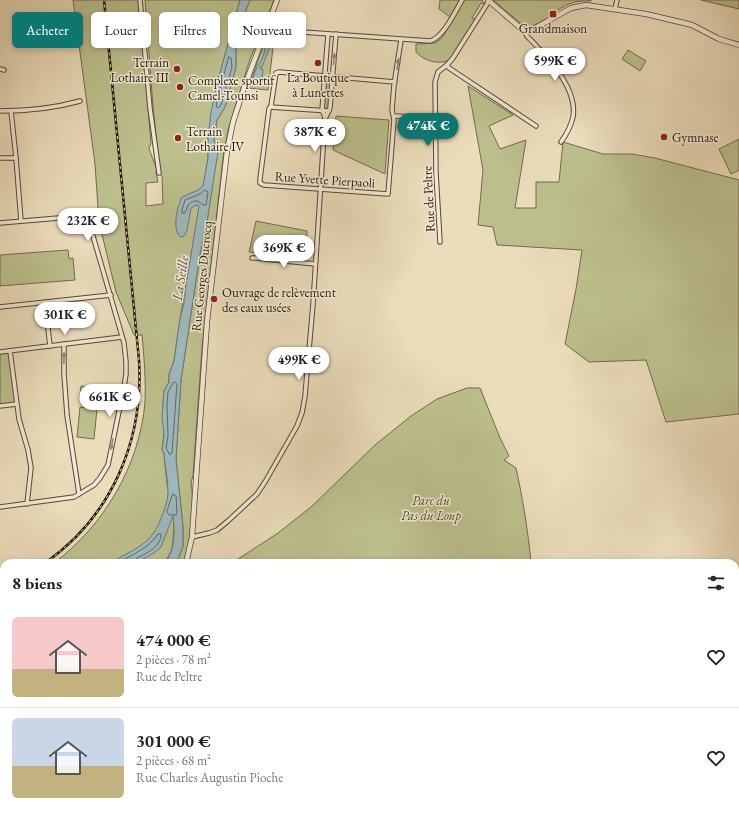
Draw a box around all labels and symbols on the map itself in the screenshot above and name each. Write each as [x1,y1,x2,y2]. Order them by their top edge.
marker: Grandmaison [548,9,558,19]
place label: Grandmaison [519,20,587,37]
pin: 599K € [522,48,588,82]
one-way arrow [331,53,338,65]
place label: Terrain Lothaire III [111,54,170,86]
marker: La Boutique à Lunettes [313,58,323,68]
one-way arrow [395,58,401,70]
marker: Terrain Lothaire III [172,64,182,74]
place label: La Boutique à Lunettes [287,69,349,101]
place label: Complexe sportif Camel-Tounsi [188,72,276,104]
marker: Complexe sportif Camel-Tounsi [175,82,185,92]
pin: 474K € [395,113,461,147]
pin: 387K € [282,119,348,153]
place label: Terrain Lothaire IV [186,123,245,155]
place label: Gymnase [672,129,719,146]
marker: Gymnase [659,132,669,142]
marker: Terrain Lothaire IV [173,133,183,143]
street label: Rue de Peltre [418,165,439,232]
street label: Rue Yvette Pierpaoli [274,168,376,191]
pin: 232K € [55,208,121,242]
street label: Rue Georges Ducrocq [187,220,216,332]
pin: 369K € [251,235,317,269]
water label: La Seille [167,254,192,303]
place label: Ouvrage de relèvement des eaux usées [222,284,336,316]
marker: Ouvrage de relèvement des eaux usées [209,294,219,304]
pin: 301K € [32,302,98,336]
pin: 499K € [266,347,332,381]
one-way arrow [61,351,67,364]
pin: 661K € [77,384,143,418]
one-way arrow [109,438,115,450]
park label: Parc du Pas du Loup [401,492,461,524]

